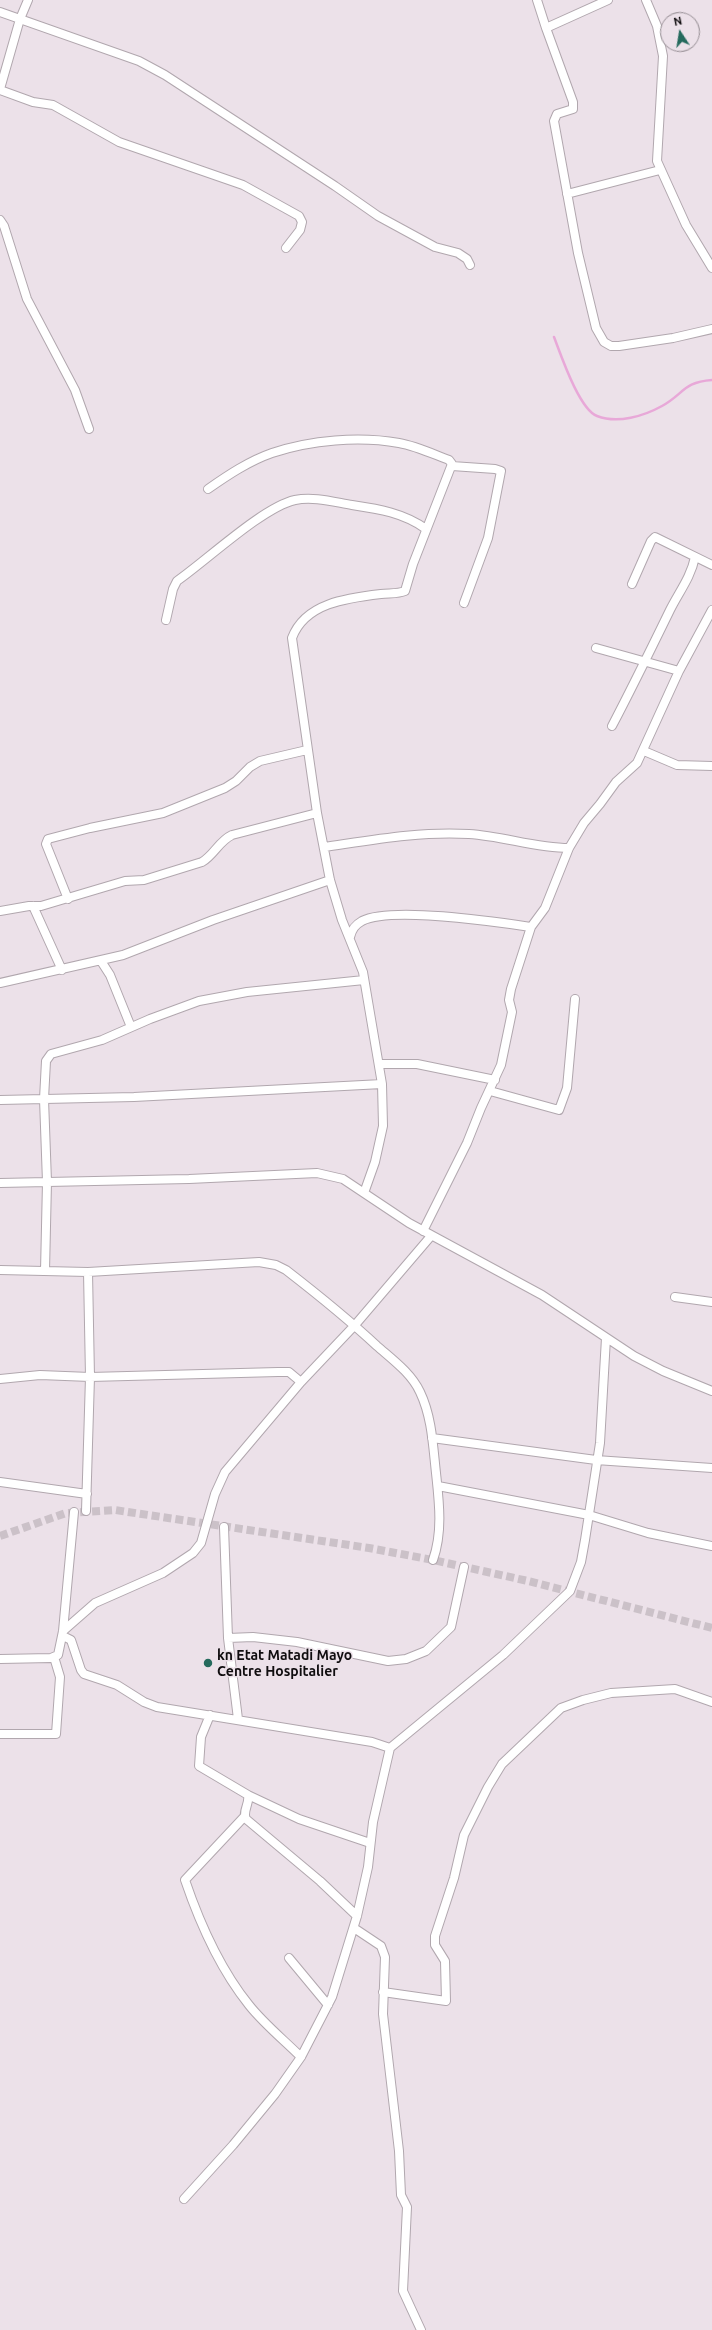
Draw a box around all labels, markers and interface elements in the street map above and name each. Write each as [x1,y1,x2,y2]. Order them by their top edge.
north arrow [660,12,700,52]
text: N [672,15,683,28]
place label: kn Etat Matadi Mayo Centre Hospitalier [217,1647,352,1680]
marker: kn Etat Matadi Mayo Centre Hospitalier [202,1657,214,1669]

